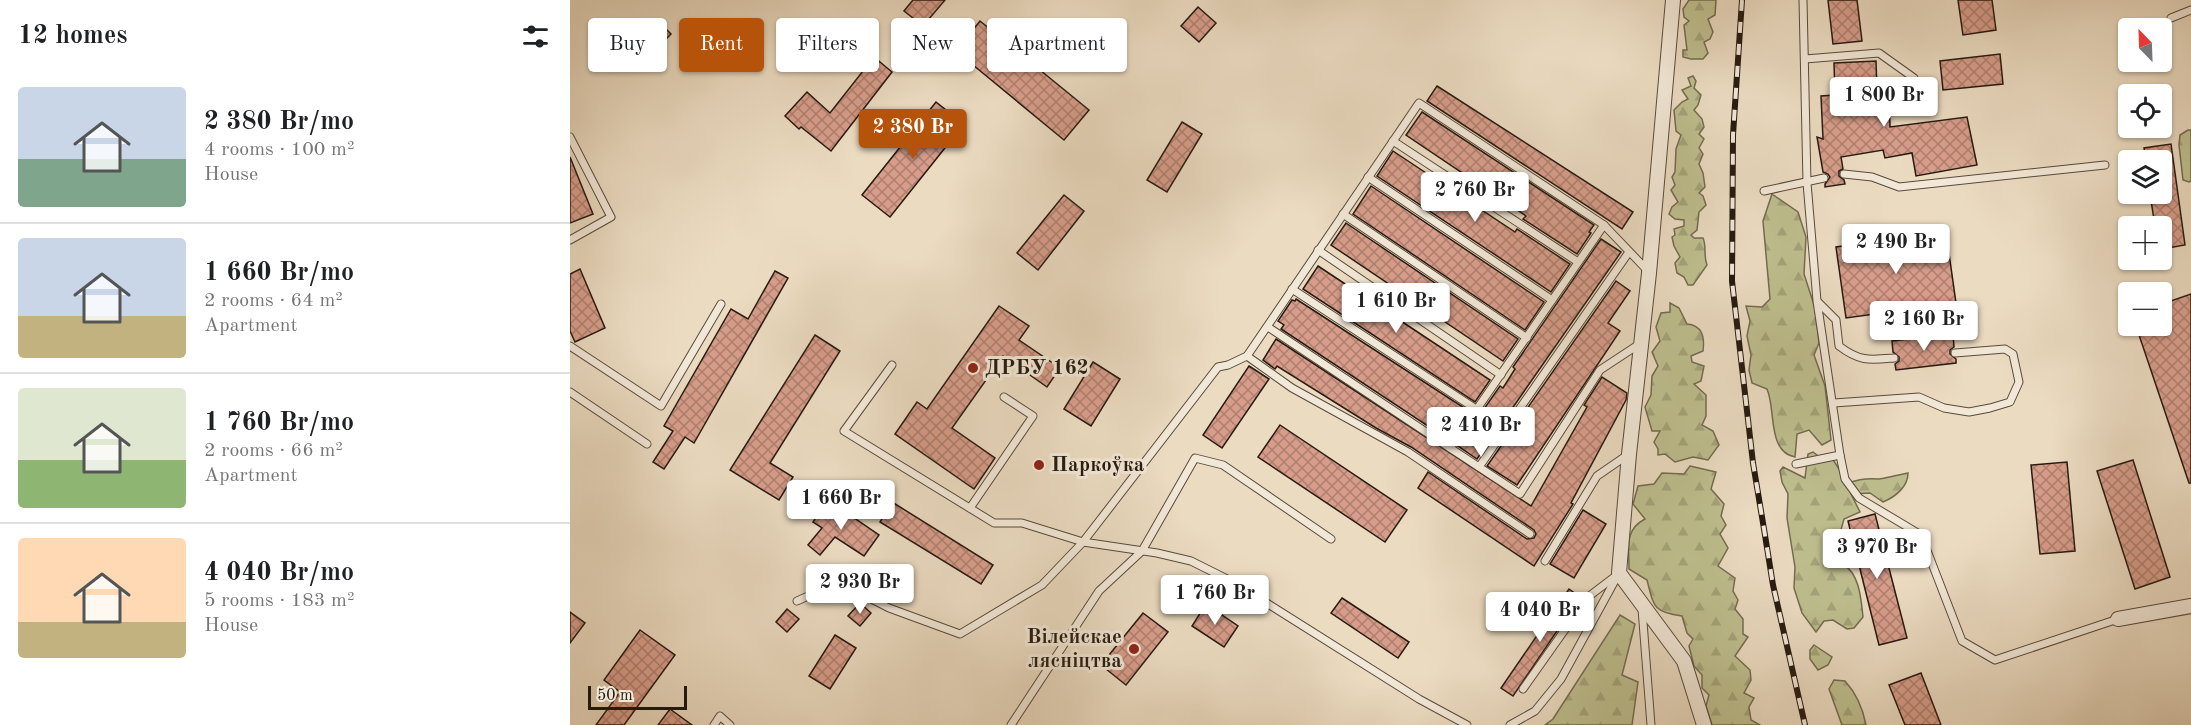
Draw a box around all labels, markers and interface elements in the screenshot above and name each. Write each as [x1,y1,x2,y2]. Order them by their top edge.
chip: Buy [588,18,667,72]
chip: Rent [679,18,764,72]
chip: Filters [776,18,879,72]
chip: New [891,18,975,72]
chip: Apartment [987,18,1127,72]
north arrow [2118,18,2172,72]
map controls [2118,18,2172,336]
icon: filters [519,20,552,53]
text: 12 homes [18,23,127,49]
pin: 1 800 Br [1822,77,1946,128]
button: locate [2118,84,2172,138]
text: 1 800 Br [1844,86,1924,106]
text: 2 380 Br/mo [204,109,354,135]
pin: 2 380 Br [851,109,975,160]
icon: home [66,111,138,183]
text: 2 380 Br [873,118,953,138]
text: 4 rooms · 100 m² [204,140,354,160]
button: layers [2118,150,2172,204]
text: House [204,165,258,185]
pin: 2 760 Br [1413,172,1537,223]
text: 2 760 Br [1435,181,1515,201]
button: + [2118,216,2172,270]
pin: 2 490 Br [1834,224,1958,275]
text: 2 490 Br [1856,233,1936,253]
text: 1 660 Br/mo [204,260,354,286]
icon: home [66,262,138,334]
button: − [2118,282,2172,336]
pin: 1 610 Br [1334,283,1458,334]
text: 2 rooms · 64 m² [204,291,343,311]
text: 1 610 Br [1356,292,1436,312]
pin: 2 160 Br [1862,301,1986,352]
text: 2 160 Br [1884,310,1964,330]
text: Apartment [204,316,298,336]
place label: ДРБУ 162 [985,358,1089,379]
marker: ДРБУ 162 [966,361,980,375]
pin: 2 410 Br [1419,407,1543,458]
text: 1 760 Br/mo [204,410,354,436]
icon: home [66,412,138,484]
text: 2 410 Br [1441,416,1521,436]
text: 2 rooms · 66 m² [204,441,343,461]
place label: Паркоўка [1051,455,1145,476]
marker: Паркоўка [1032,458,1046,472]
text: Apartment [204,466,298,486]
pin: 1 660 Br [779,480,903,531]
text: 1 660 Br [801,489,881,509]
pin: 3 970 Br [1815,529,1939,580]
text: 3 970 Br [1837,538,1917,558]
text: 4 040 Br/mo [204,560,354,586]
icon: home [66,562,138,634]
pin: 2 930 Br [798,564,922,615]
text: 2 930 Br [820,573,900,593]
pin: 1 760 Br [1153,575,1277,626]
text: 1 760 Br [1175,584,1255,604]
text: 5 rooms · 183 m² [204,591,354,611]
pin: 4 040 Br [1478,592,1602,643]
text: 4 040 Br [1500,601,1580,621]
text: House [204,616,258,636]
place label: Вілейскае лясніцтва [1027,627,1122,672]
marker: Вілейскае лясніцтва [1127,642,1141,656]
scale bar [588,683,687,710]
text: 50 m [597,688,633,704]

